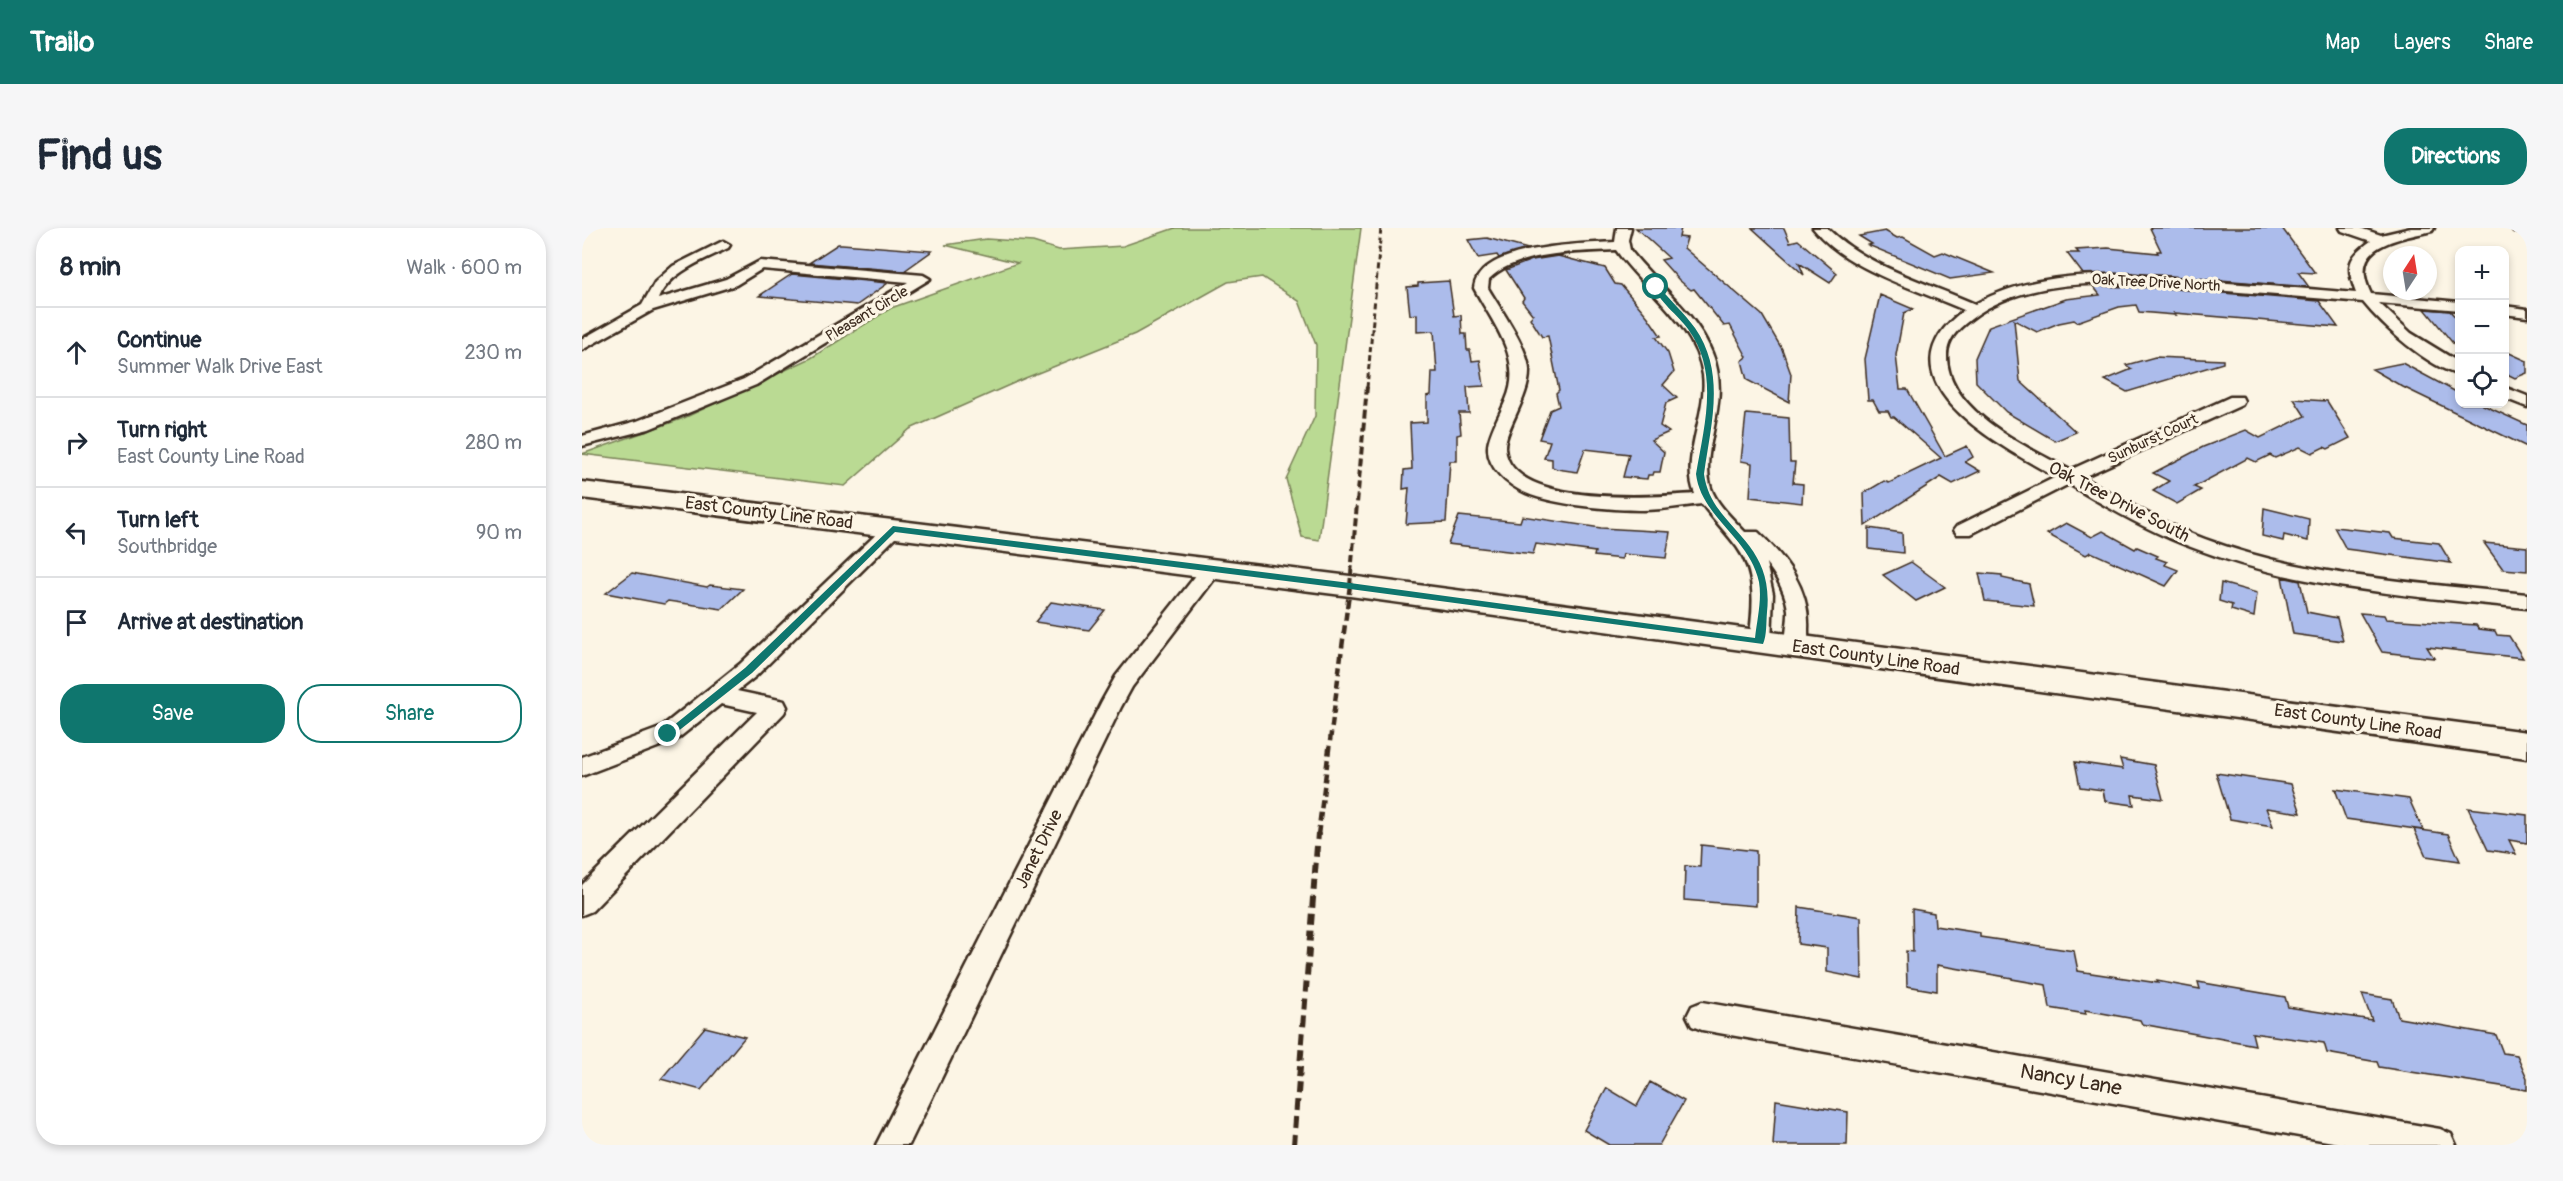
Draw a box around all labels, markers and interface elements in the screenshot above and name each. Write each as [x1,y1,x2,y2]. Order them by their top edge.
text: Trailo [30,25,94,60]
text: Map [2325,29,2360,56]
text: Layers [2393,29,2451,56]
text: Share [2484,29,2533,56]
button: Directions [2384,128,2527,185]
text: Find us [36,130,162,182]
north arrow [2383,246,2437,300]
map controls [2455,246,2509,408]
button: + [2455,246,2509,300]
text: 8 min [60,251,121,283]
text: Walk · 600 m [406,255,522,280]
street label: Oak Tree Drive North [2091,270,2221,296]
route start [1642,273,1668,299]
street label: Pleasant Circle [822,282,912,346]
button: − [2455,300,2509,354]
text: Continue [117,326,201,354]
icon: ahead [60,336,93,369]
text: 230 m [465,340,522,365]
text: Summer Walk Drive East [117,354,323,379]
button: locate [2455,354,2509,408]
street label: Sunburst Court [2105,409,2202,468]
text: Turn right [117,416,207,444]
icon: right [60,426,93,459]
text: 280 m [465,430,522,455]
text: East County Line Road [117,444,305,469]
street label: Oak Tree Drive South [2044,456,2194,548]
street label: East County Line Road [684,491,854,535]
text: Turn left [117,506,199,534]
icon: left [60,516,93,549]
text: 90 m [476,520,522,545]
text: Southbridge [117,534,217,559]
icon: arrive [60,606,93,639]
text: Arrive at destination [117,608,303,636]
street label: East County Line Road [1791,635,1961,681]
button: Save [60,684,285,743]
button: Share [297,684,522,743]
street label: East County Line Road [2273,699,2443,745]
route end [654,720,680,746]
street label: Janet Drive [1010,806,1068,892]
street label: Nancy Lane [2018,1058,2125,1102]

